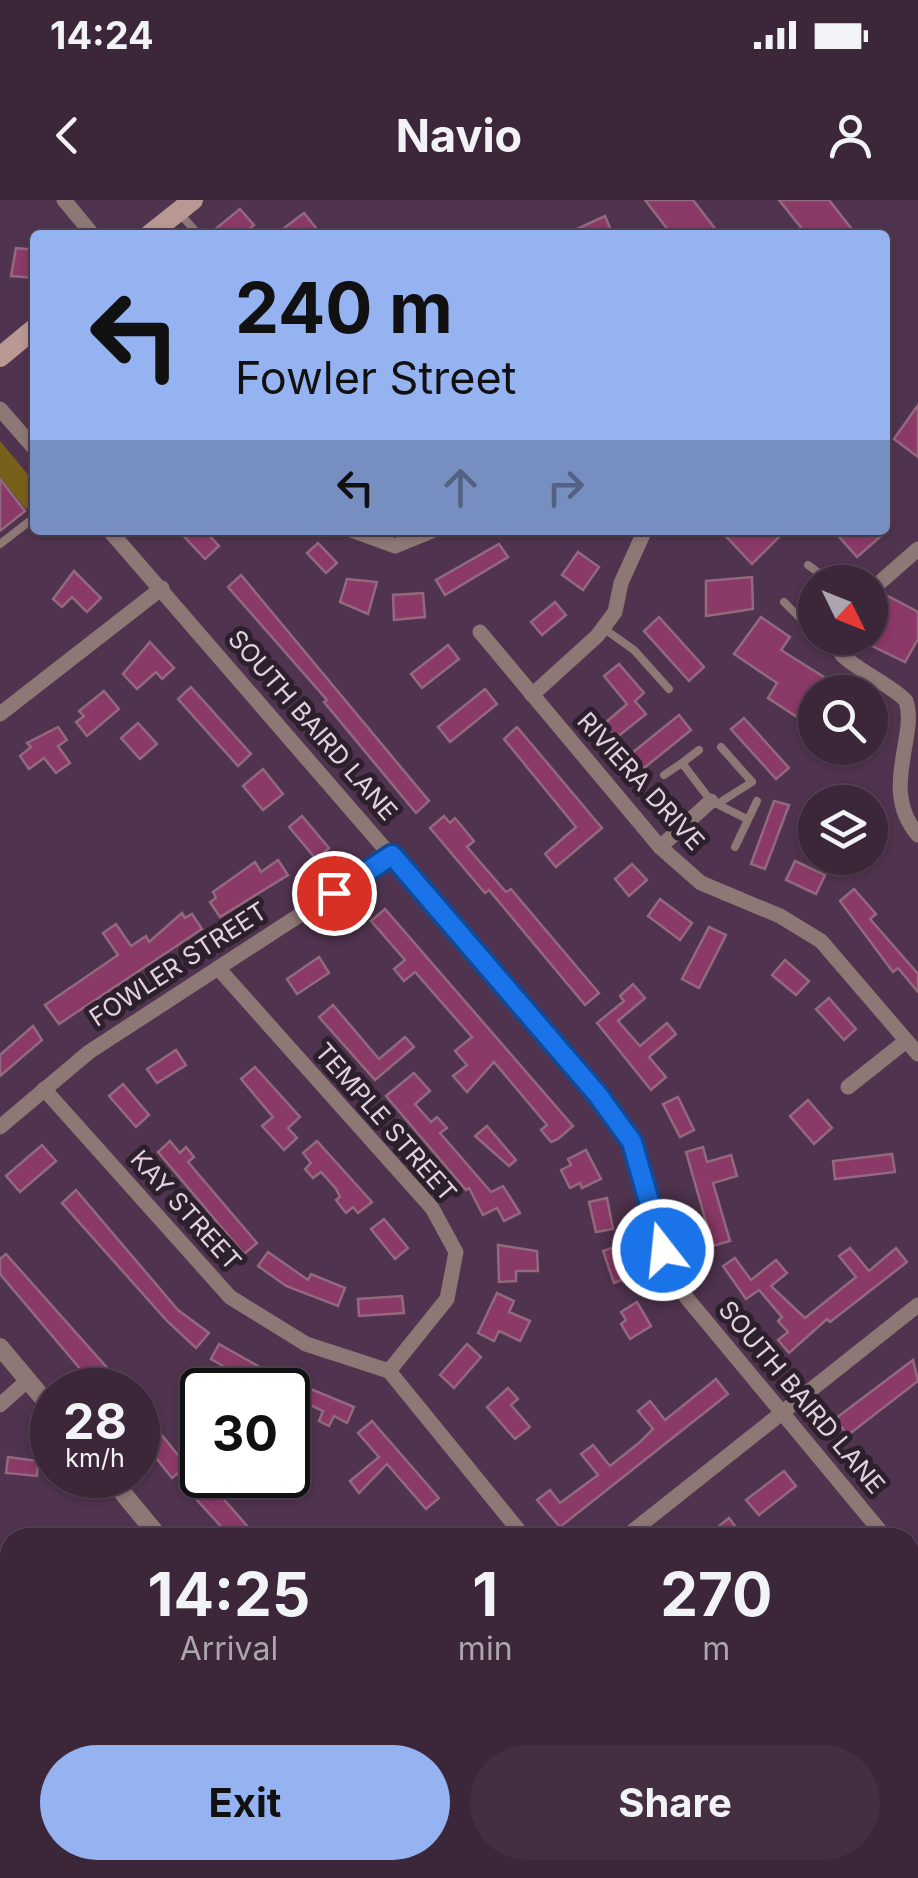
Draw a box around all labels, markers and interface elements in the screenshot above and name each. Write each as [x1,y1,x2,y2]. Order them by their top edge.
text: 14:24 [50,12,154,58]
icon: back [40,108,95,163]
text: Navio [396,108,522,163]
icon: person [823,108,878,163]
text: 240 m [235,265,453,350]
icon: left [70,270,200,400]
text: Fowler Street [235,350,517,405]
icon: left [328,460,383,515]
icon: ahead [433,460,488,515]
icon: right [538,460,593,515]
north arrow [798,565,888,655]
map controls [798,565,888,875]
street label: SOUTH BAIRD LANE [222,624,404,826]
button: search [798,675,888,765]
street label: RIVIERA DRIVE [571,706,711,856]
button: layers [798,785,888,875]
pin [292,851,377,936]
icon: arrive [307,866,362,921]
street label: FOWLER STREET [84,896,272,1032]
street label: TEMPLE STREET [309,1037,463,1207]
street label: KAY STREET [124,1144,248,1276]
position arrow [611,1198,715,1302]
street label: SOUTH BAIRD LANE [713,1295,891,1499]
speed limit sign: 30 [180,1368,310,1498]
text: 28 [63,1391,127,1451]
text: km/h [65,1443,125,1473]
text: 14:25 [148,1558,310,1630]
text: 1 [472,1558,498,1630]
text: 270 [660,1558,772,1630]
text: Arrival [180,1629,278,1668]
text: min [458,1629,513,1668]
text: m [702,1629,730,1668]
button: Exit [40,1745,450,1860]
button: Share [470,1745,880,1860]

